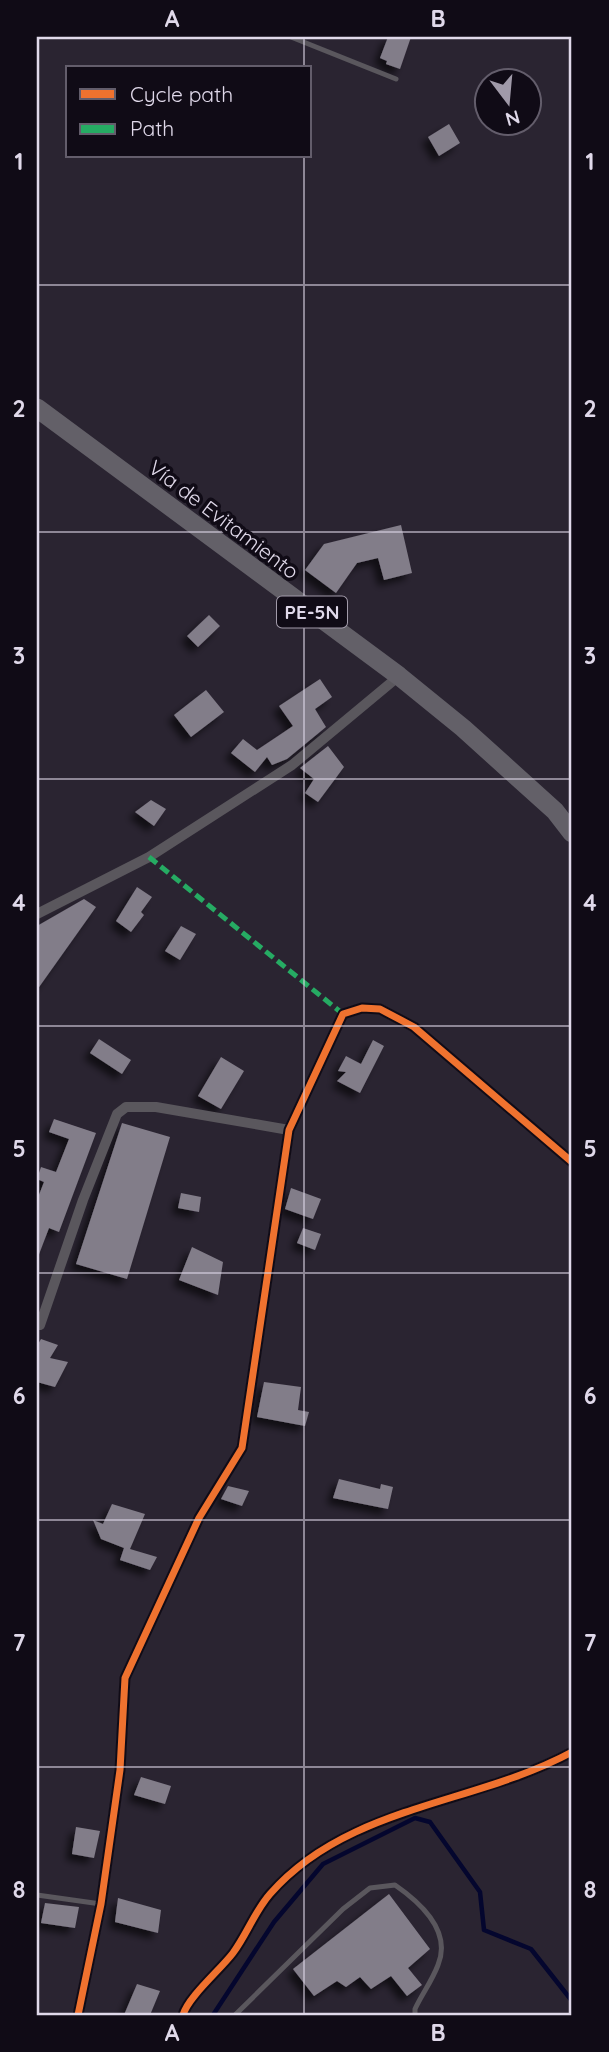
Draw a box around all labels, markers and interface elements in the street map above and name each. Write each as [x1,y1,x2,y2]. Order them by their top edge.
text: A [165,4,180,33]
text: B [430,4,446,33]
legend [66,66,312,158]
north arrow [472,66,542,136]
text: Cycle path [130,81,233,107]
text: N [503,105,523,132]
text: Path [130,115,174,141]
text: 1 [15,147,23,176]
text: 1 [586,147,594,176]
text: 2 [12,394,26,423]
text: 2 [583,394,597,423]
street label: Vía de Evitamiento [144,454,304,584]
road number: PE-5N [277,596,347,628]
text: 3 [13,641,25,670]
text: 3 [584,641,596,670]
text: 4 [12,888,26,917]
text: 4 [583,888,597,917]
text: 5 [12,1134,26,1163]
text: 5 [583,1134,597,1163]
text: 6 [13,1381,25,1410]
text: 6 [584,1381,596,1410]
text: 7 [13,1628,26,1657]
text: 7 [584,1628,597,1657]
text: 8 [13,1875,25,1904]
text: 8 [584,1875,596,1904]
text: A [165,2018,180,2047]
text: B [430,2018,446,2047]

